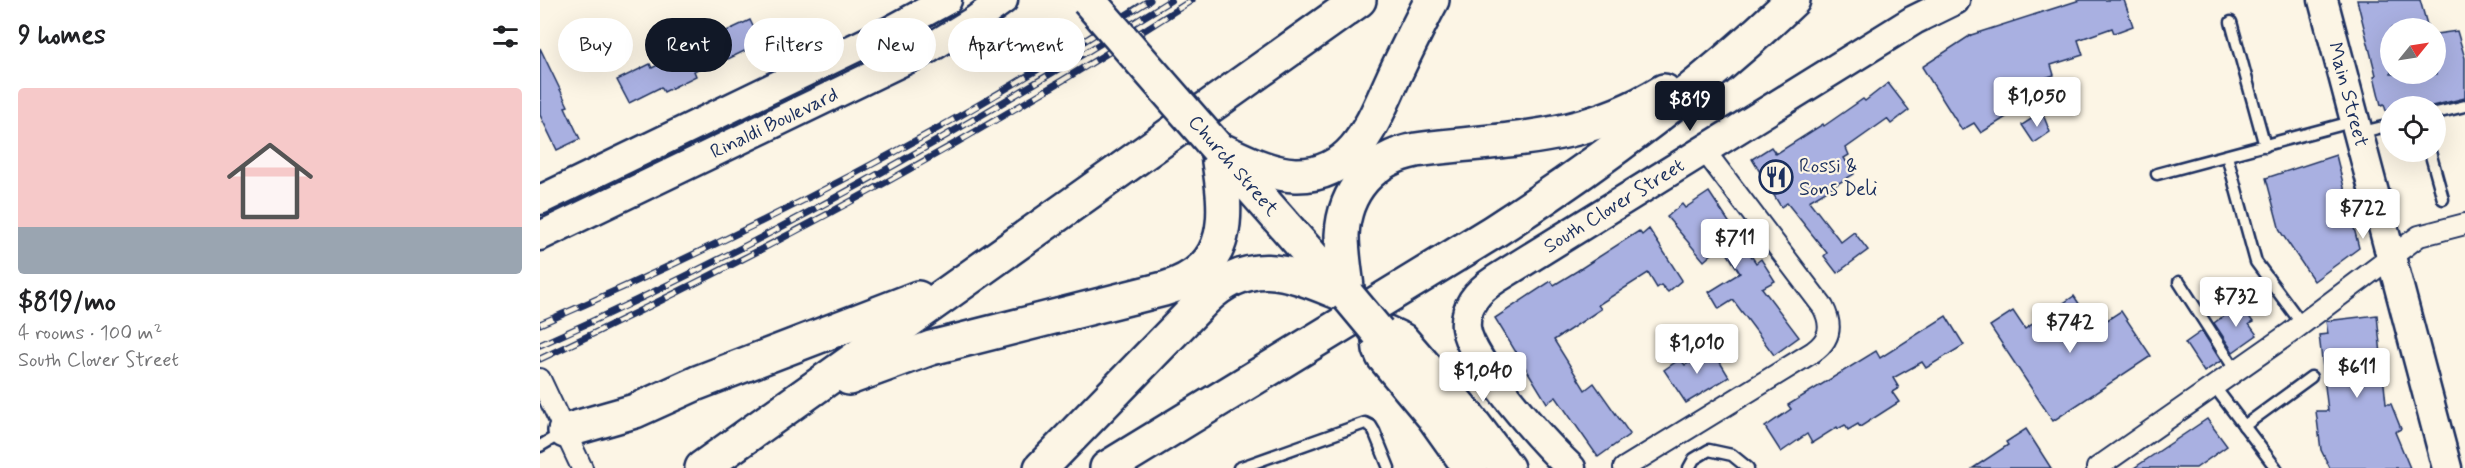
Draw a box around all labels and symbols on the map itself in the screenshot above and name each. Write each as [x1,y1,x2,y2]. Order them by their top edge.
north arrow [2380,18,2446,84]
street label: Main Street [2321,39,2375,150]
pin: $1,050 [1988,77,2086,128]
street label: Rinaldi Boulevard [706,81,843,165]
pin: $819 [1654,81,1726,132]
street label: Church Street [1182,110,1285,223]
street label: South Clover Street [1538,152,1690,260]
place label: Rossi & Sons Deli [1799,153,1877,203]
restaurant icon: Rossi & Sons Deli [1758,159,1794,195]
pin: $722 [2327,189,2399,240]
pin: $711 [1699,219,1771,270]
pin: $732 [2200,277,2272,328]
pin: $742 [2034,303,2106,354]
pin: $1,010 [1648,324,1746,375]
pin: $611 [2321,348,2393,399]
pin: $1,040 [1434,352,1532,403]

